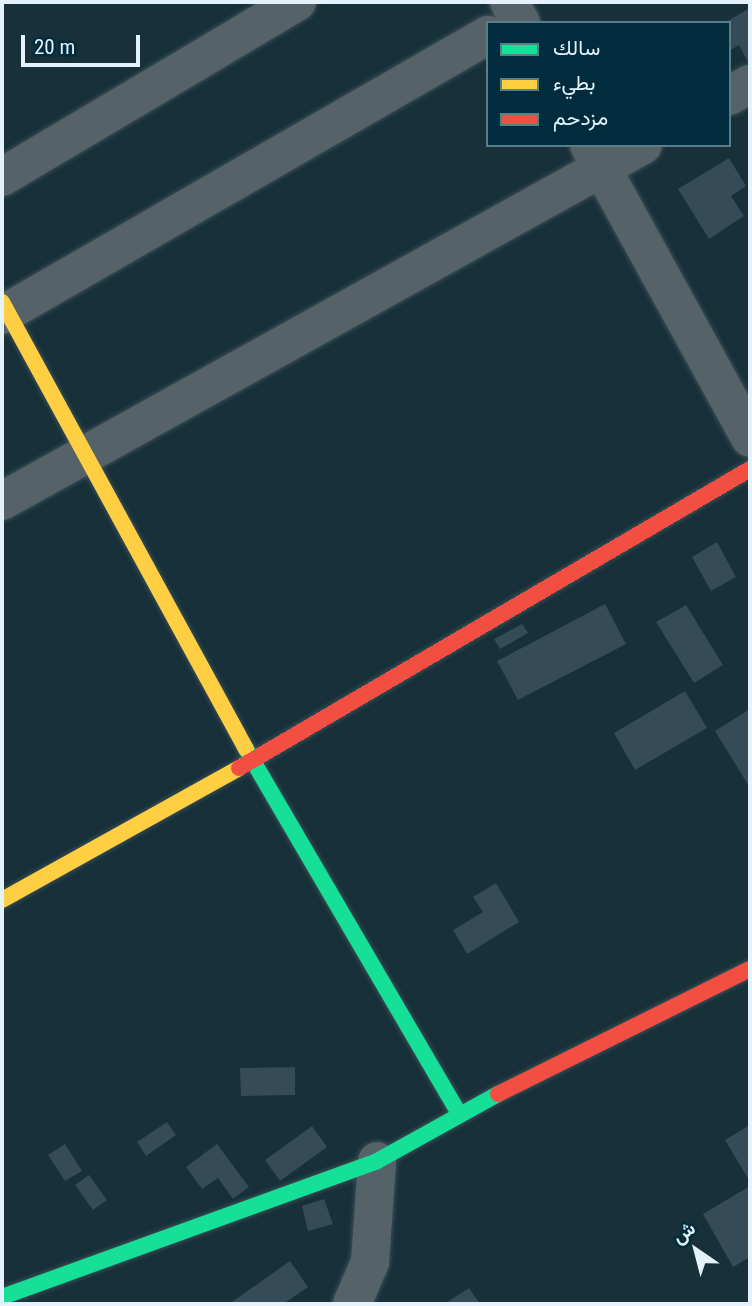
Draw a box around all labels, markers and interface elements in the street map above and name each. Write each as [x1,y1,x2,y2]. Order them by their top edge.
scale bar [24,21,144,65]
legend [486,21,731,147]
text: 20 m [34,35,75,59]
text: سالك [553,36,600,60]
text: بطيء [553,71,596,95]
text: مزدحم [553,106,608,130]
north arrow [661,1215,731,1285]
text: ش [668,1216,700,1248]

